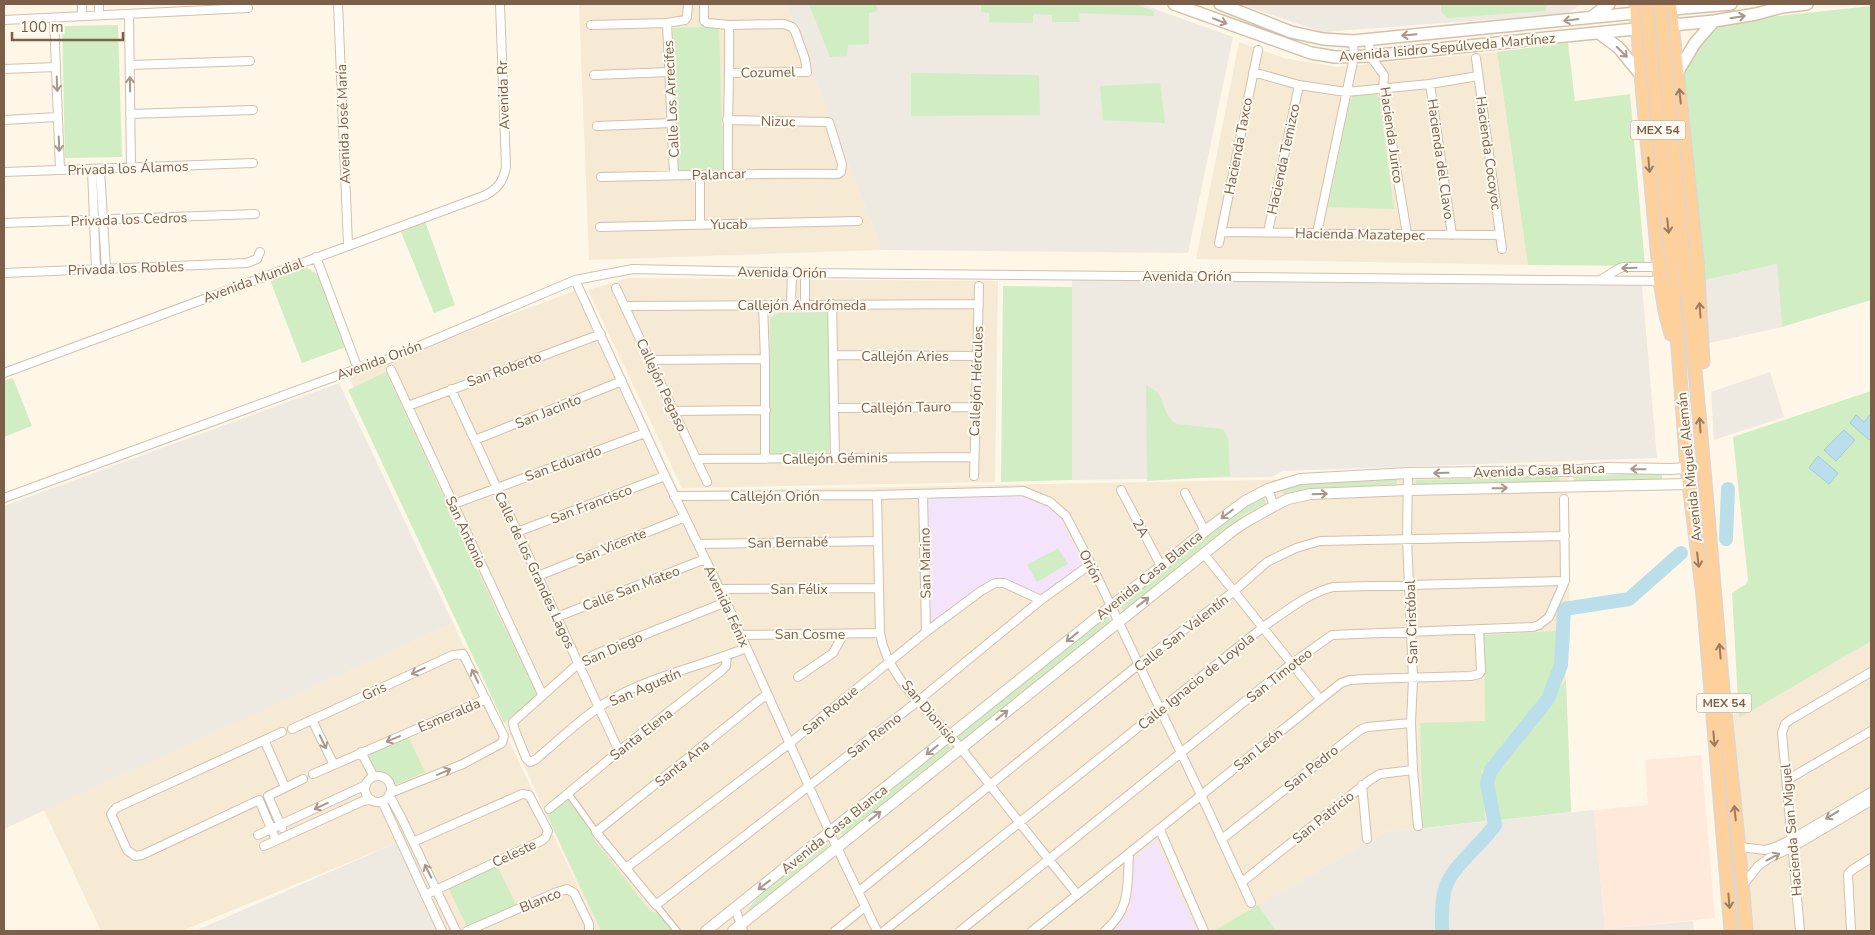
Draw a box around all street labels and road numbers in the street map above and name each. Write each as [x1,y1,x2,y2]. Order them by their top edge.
street label: Avenida Isidro Sepúlveda Martínez [1338,29,1557,66]
street label: Calle Los Arrecifes [659,40,684,158]
street label: Avenida Rr [493,60,514,130]
street label: Cozumel [741,63,796,82]
street label: Avenida José María [332,64,355,184]
street label: Hacienda Jurico [1375,86,1408,185]
street label: Hacienda Cocoyoc [1471,95,1506,212]
street label: Hacienda Taxco [1220,96,1257,196]
street label: Hacienda del Clavo [1423,98,1458,221]
street label: Hacienda Temizco [1262,102,1305,216]
street label: Nizuc [761,112,796,131]
road number: MEX 54 [1630,120,1686,140]
street label: Privada los Álamos [67,157,189,180]
street label: Palancar [692,164,746,185]
street label: Privada los Cedros [70,208,188,231]
street label: Yucab [709,215,748,234]
street label: Hacienda Mazatepec [1295,224,1426,245]
street label: Avenida Mundial [200,253,307,307]
street label: Privada los Robles [68,257,185,280]
street label: Avenida Orión [737,262,827,283]
street label: Avenida Orión [1142,267,1232,286]
street label: Callejón Andrómeda [738,296,866,315]
street label: Callejón Hércules [965,325,988,437]
street label: Callejón Pegaso [632,335,692,435]
street label: Avenida Orión [334,336,424,385]
street label: San Roberto [464,347,544,392]
street label: Callejón Aries [861,347,949,366]
street label: San Jacinto [512,389,584,433]
street label: Avenida Miguel Alemán [1672,391,1707,543]
street label: Callejón Tauro [861,397,952,418]
street label: San Eduardo [522,441,604,486]
street label: Callejón Géminis [782,448,888,469]
street label: Avenida Casa Blanca [1473,459,1605,482]
street label: San Francisco [548,480,635,529]
street label: Callejón Orión [730,487,820,506]
street label: Calle de los Grandes Lagos [490,489,579,652]
street label: San Antonio [441,493,491,571]
street label: 2A [1128,516,1153,541]
street label: San Vicente [573,524,649,569]
street label: Avenida Casa Blanca [1092,526,1207,624]
street label: San Marino [915,527,936,599]
street label: San Bernabé [748,532,828,553]
street label: Orión [1074,546,1107,586]
street label: Calle San Mateo [580,561,683,616]
street label: Avenida Fénix [699,562,754,651]
street label: San Cristóbal [1401,579,1422,664]
street label: San Félix [770,580,828,599]
street label: Calle San Valentín [1130,590,1233,676]
street label: San Cosme [775,625,845,644]
street label: San Diego [579,628,646,671]
street label: Calle Ignacio de Loyola [1134,628,1259,734]
street label: San Timoteo [1242,643,1316,707]
street label: San Agustín [606,664,684,711]
street label: San Dionisio [897,676,962,748]
street label: Gris [359,677,390,705]
street label: San Roque [798,681,862,740]
street label: Esmeralda [415,694,483,737]
road number: MEX 54 [1696,694,1752,712]
street label: Santa Elena [606,704,677,765]
street label: San Remo [843,708,906,763]
street label: San León [1230,724,1287,775]
street label: Santa Ana [651,735,714,791]
street label: San Pedro [1280,741,1342,796]
street label: Hacienda San Miguel [1776,762,1807,897]
street label: Avenida Casa Blanca [777,780,892,878]
street label: San Patricio [1289,787,1358,848]
street label: Celeste [489,835,539,872]
street label: Blanco [517,884,564,917]

